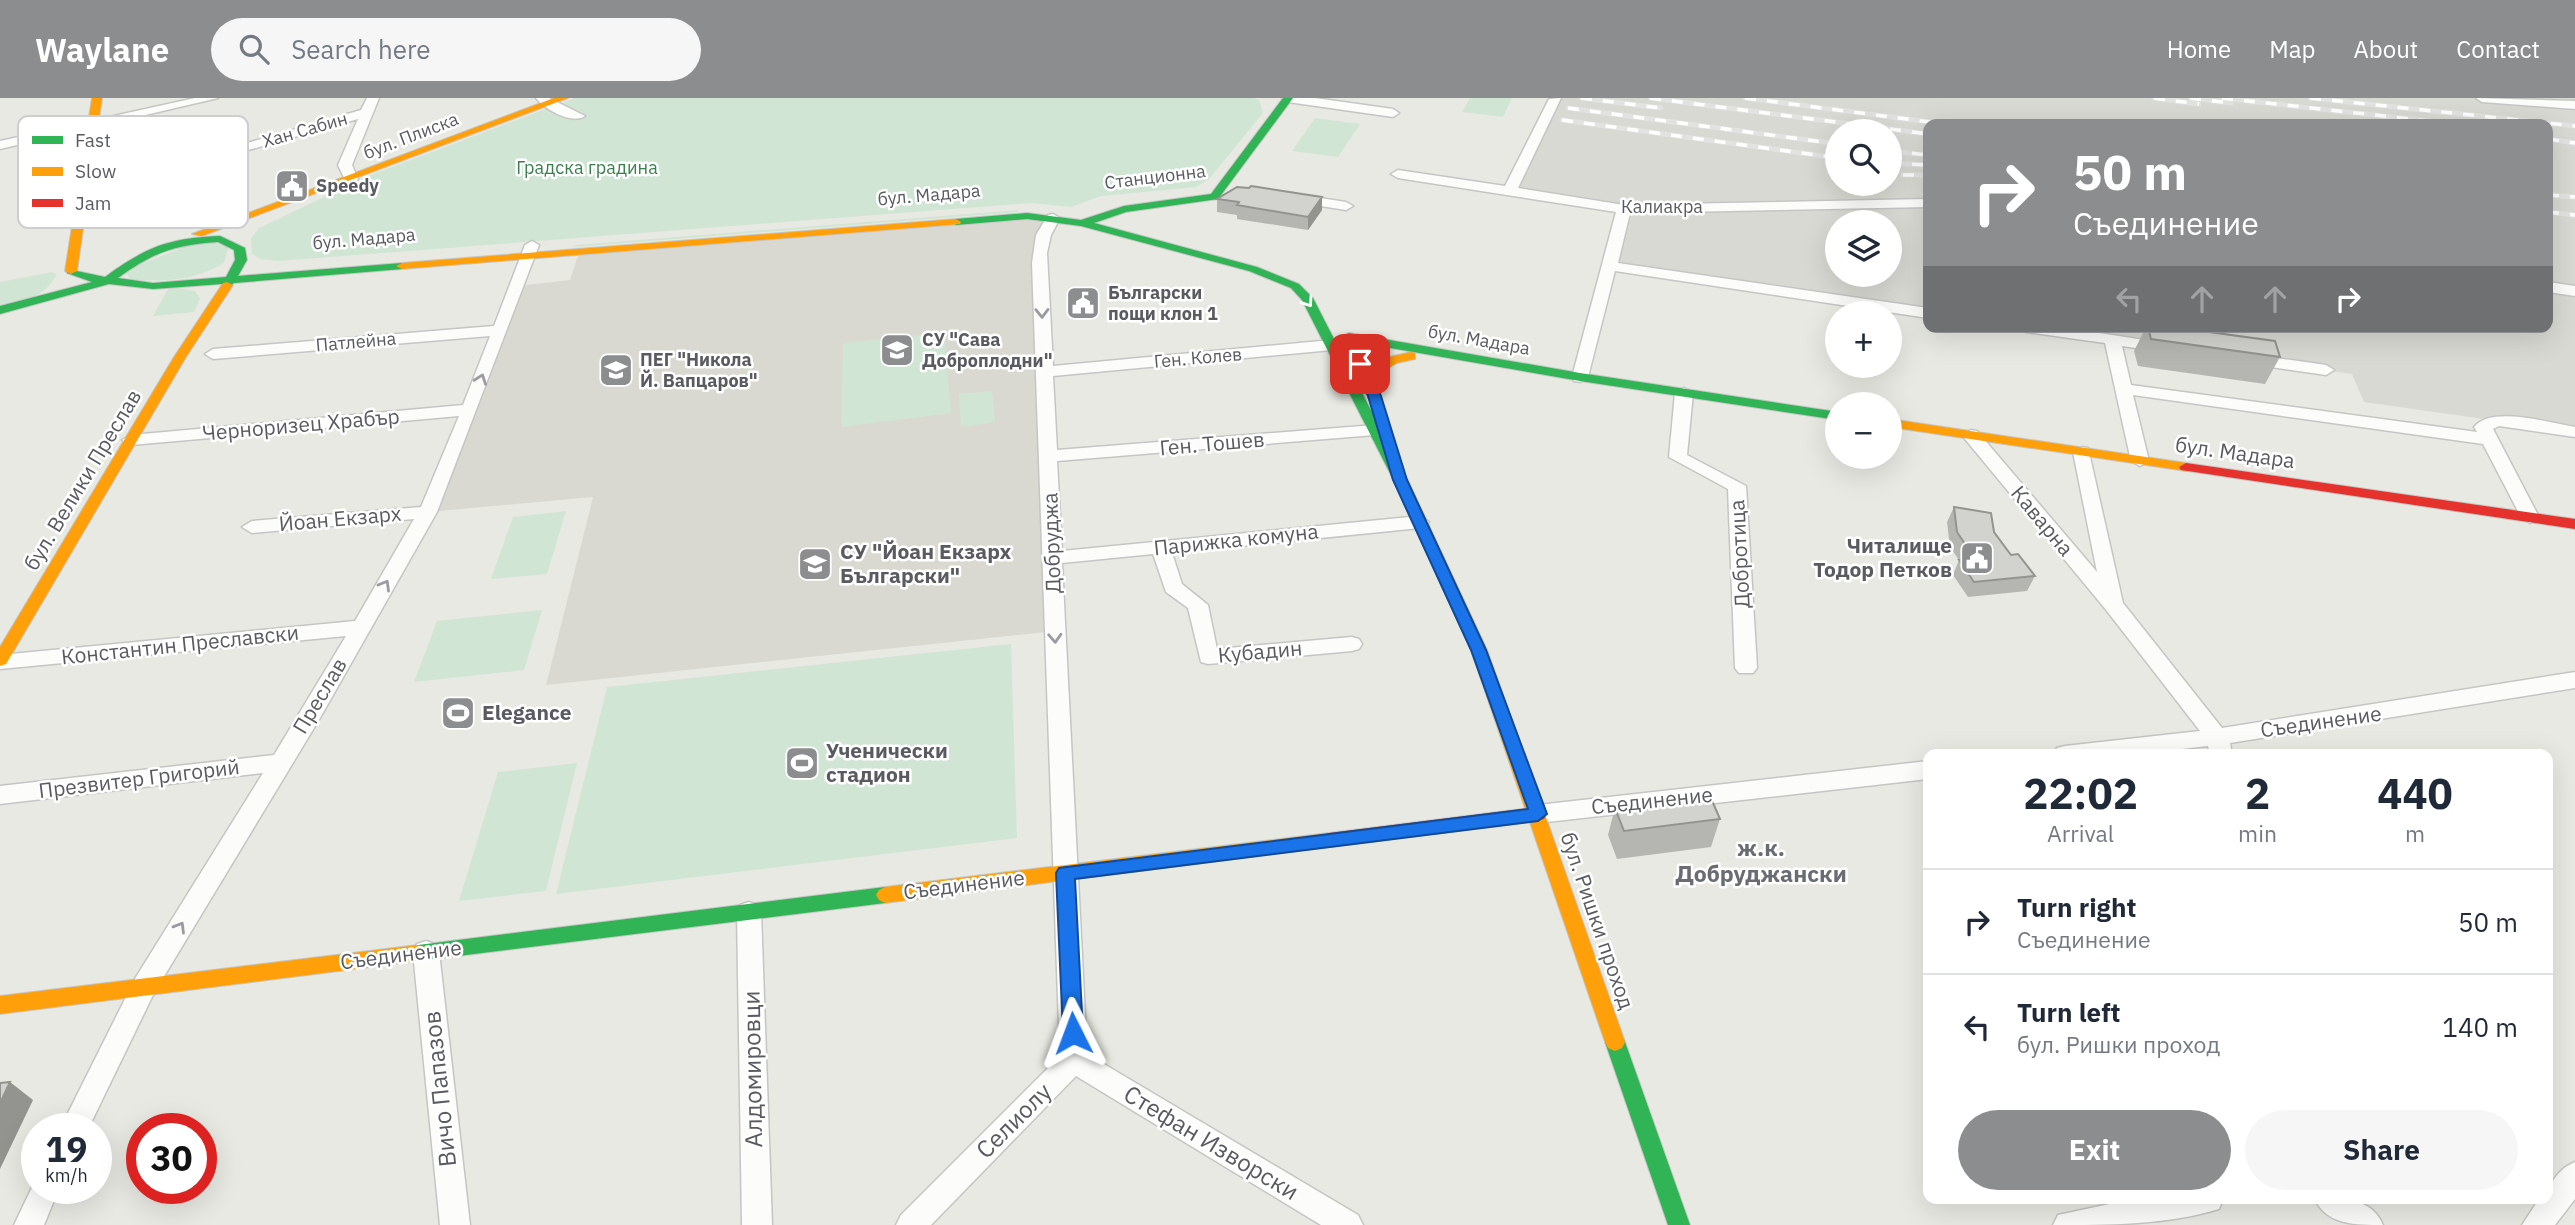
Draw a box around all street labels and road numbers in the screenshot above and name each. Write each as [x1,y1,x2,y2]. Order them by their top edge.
street label: Хан Сабин [260,106,350,153]
street label: бул. Плиска [360,107,462,164]
street label: Станционна [1103,159,1207,194]
street label: бул. Мадара [877,179,982,210]
street label: Калиакра [1621,195,1703,218]
street label: бул. Мадара [312,223,417,254]
street label: бул. Мадара [1426,319,1532,360]
street label: Патлейна [315,326,398,356]
street label: Ген. Колев [1153,342,1243,373]
street label: бул. Велики Преслав [17,384,147,575]
street label: Черноризец Храбър [201,401,401,447]
street label: Ген. Тошев [1158,424,1266,462]
street label: бул. Мадара [2174,430,2297,474]
street label: Каварна [2005,479,2080,561]
street label: Добруджа [1035,492,1067,594]
street label: Йоан Екзарх [277,499,403,537]
street label: Добротица [1722,499,1756,609]
street label: Парижка комуна [1152,516,1320,562]
street label: Константин Преславски [60,618,300,670]
street label: Кубадин [1217,633,1303,669]
street label: Преслав [286,652,353,739]
street label: Съединение [2259,699,2383,743]
street label: Презвитер Григорий [37,752,241,804]
street label: Съединение [1590,780,1714,820]
street label: бул. Ришки проход [1555,828,1641,1013]
street label: Съединение [902,863,1026,905]
street label: Съединение [339,933,463,975]
street label: Алдомировци [735,990,769,1148]
street label: Вичо Папазов [415,1010,463,1169]
street label: Селиолу [969,1076,1058,1165]
street label: Стефан Изворски [1118,1077,1305,1207]

